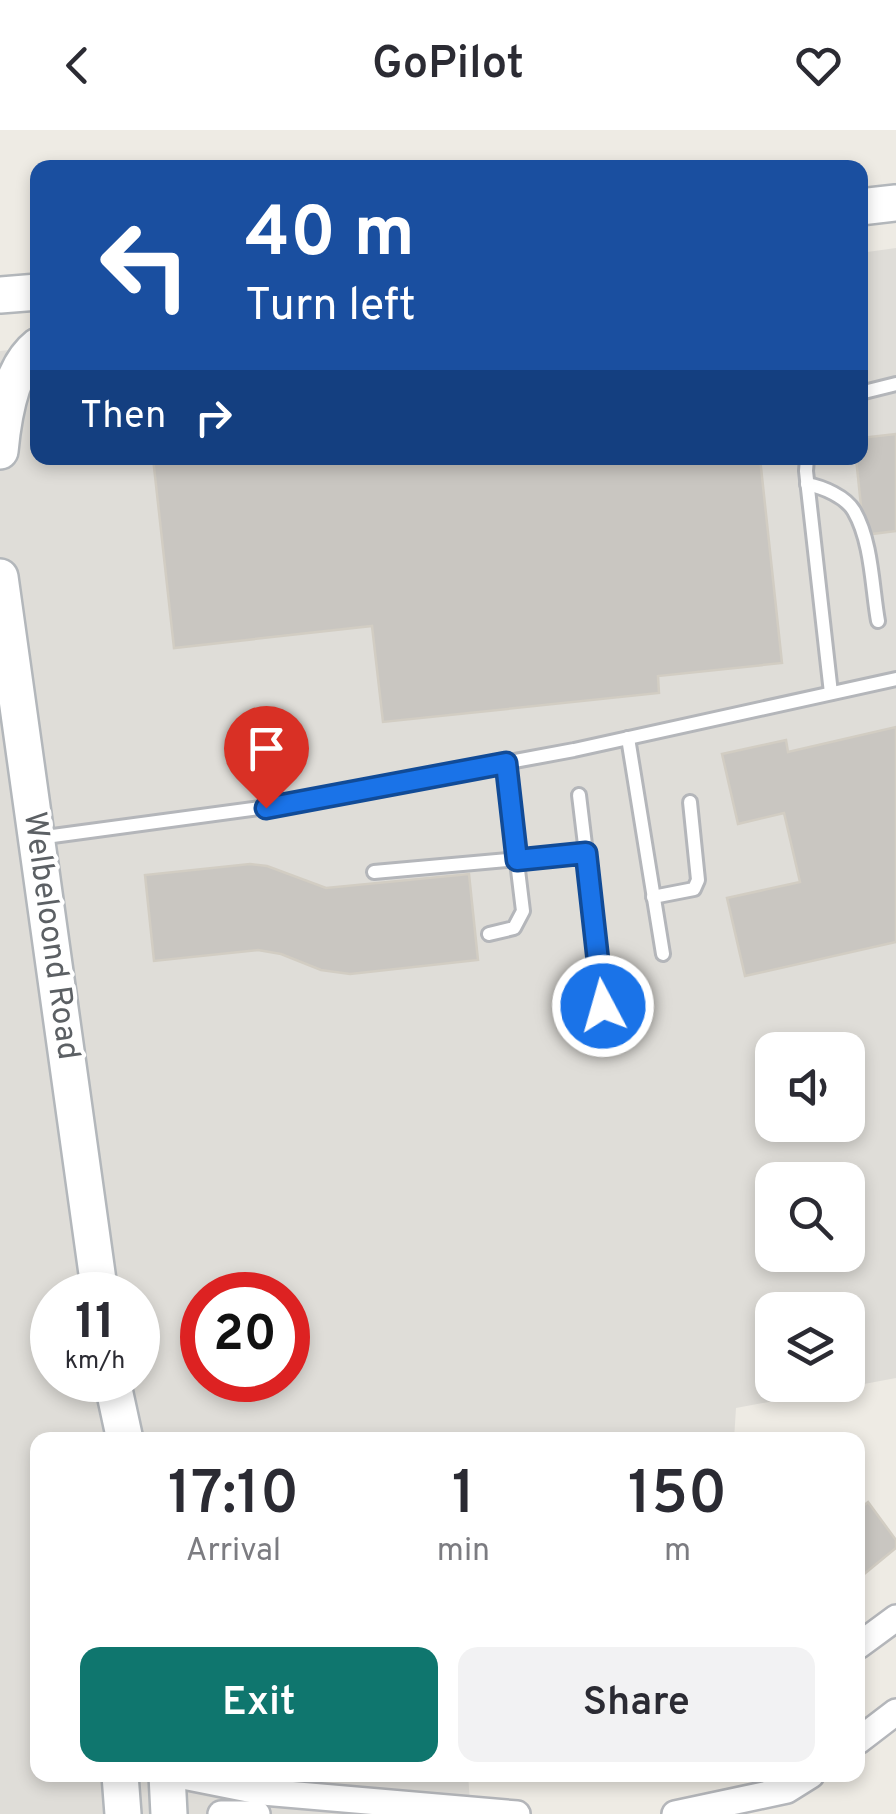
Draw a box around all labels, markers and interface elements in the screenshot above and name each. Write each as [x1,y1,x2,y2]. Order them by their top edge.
text: GoPilot [372,37,524,94]
icon: back [50,38,105,93]
icon: heart [791,38,846,93]
text: 40 m [245,192,415,281]
icon: left [80,200,210,330]
text: Turn left [245,279,416,336]
icon: right [186,390,241,445]
text: Then [80,393,166,442]
pin [224,706,309,809]
icon: arrive [239,721,294,776]
street label: Welbeloond Road [13,809,87,1063]
position arrow [551,954,655,1058]
map controls [755,1032,865,1402]
button: sound [755,1032,865,1142]
button: search [755,1162,865,1272]
speed limit sign: 20 [180,1272,310,1402]
button: layers [755,1292,865,1402]
text: 11 [75,1293,115,1356]
text: km/h [65,1346,125,1378]
text: 17:10 [168,1459,299,1535]
text: 1 [452,1459,475,1535]
text: 150 [628,1459,727,1535]
text: Arrival [186,1532,281,1572]
text: min [437,1532,490,1572]
text: m [664,1532,691,1572]
button: Exit [80,1647,438,1762]
button: Share [458,1647,815,1762]

